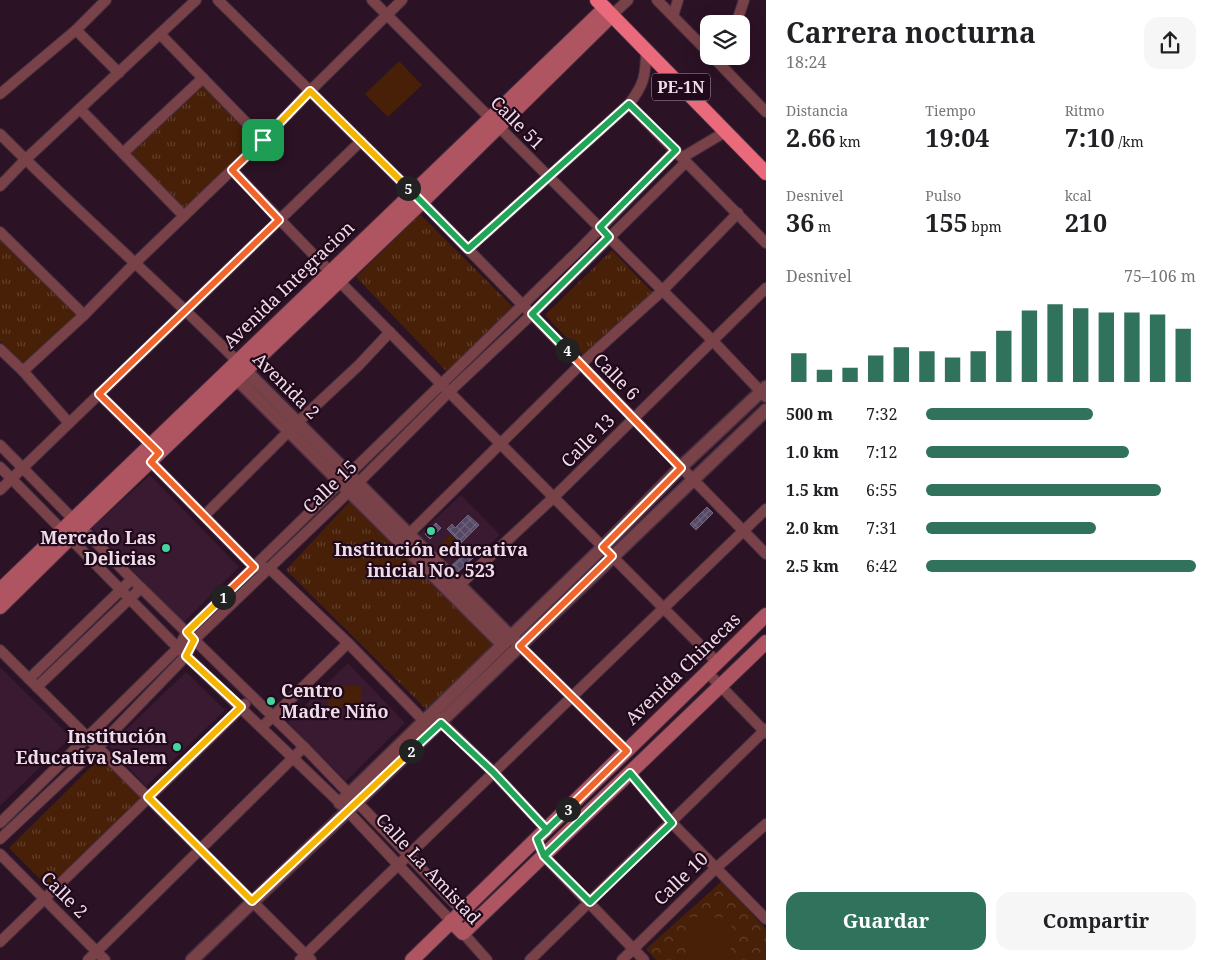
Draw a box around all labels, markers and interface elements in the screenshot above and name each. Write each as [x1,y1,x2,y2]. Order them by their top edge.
text: Carrera nocturna [786,13,1036,51]
map controls [700,15,750,65]
button: layers [700,15,750,65]
button: share [1144,17,1196,69]
text: 18:24 [786,51,826,73]
road number: PE-1N [652,74,710,100]
street label: Calle 51 [486,90,550,154]
text: Distancia [786,101,848,120]
text: Tiempo [925,101,976,120]
text: Ritmo [1065,101,1105,120]
pin [242,119,284,161]
text: 2.66 [786,120,836,154]
text: 19:04 [925,120,989,154]
text: 7:10 [1065,120,1115,154]
icon: arrive [249,126,277,154]
text: km [836,132,861,151]
text: /km [1115,132,1144,151]
pin: 5 [396,176,420,200]
text: 5 [405,179,412,198]
text: Desnivel [786,186,843,205]
text: Pulso [925,186,961,205]
text: kcal [1065,186,1092,205]
text: 36 [786,205,814,239]
text: 155 [925,205,968,239]
text: 210 [1065,205,1107,239]
street label: Avenida Integracion [218,215,359,353]
text: m [814,217,831,236]
text: bpm [968,217,1002,236]
text: Desnivel [786,265,852,287]
text: 75–106 m [1124,265,1196,287]
pin: 4 [554,338,580,362]
text: 4 [564,341,571,360]
street label: Avenida 2 [248,347,325,424]
street label: Calle 6 [588,348,645,405]
text: 500 m [786,403,833,425]
text: 7:32 [866,403,897,425]
street label: Calle 13 [555,408,619,472]
text: 1.0 km [786,441,839,463]
text: 7:12 [866,441,897,463]
street label: Calle 15 [297,454,362,518]
text: 1.5 km [786,479,839,501]
text: 6:55 [866,479,897,501]
text: 2.0 km [786,517,839,539]
text: 7:31 [866,517,897,539]
place label: Mercado Las Delicias [40,525,156,570]
marker: Institución educativa inicial No. 523 [425,525,437,537]
place label: Institución educativa inicial No. 523 [334,537,528,582]
marker: Mercado Las Delicias [160,542,172,554]
text: 2.5 km [786,555,839,577]
text: 6:42 [866,555,897,577]
pin: 1 [210,584,236,610]
text: 1 [220,588,227,607]
street label: Avenida Chinecas [619,607,745,730]
place label: Centro Madre Niño [281,678,389,723]
marker: Centro Madre Niño [265,695,277,707]
place label: Institución Educativa Salem [16,724,167,769]
pin: 2 [398,738,424,764]
marker: Institución Educativa Salem [171,741,183,753]
text: 2 [408,742,415,761]
pin: 3 [556,796,580,822]
text: 3 [565,800,572,819]
street label: Calle La Amistad [371,808,487,929]
street label: Calle 10 [648,846,713,910]
street label: Calle 2 [36,866,93,923]
button: Guardar [786,892,986,950]
button: Compartir [996,892,1196,950]

